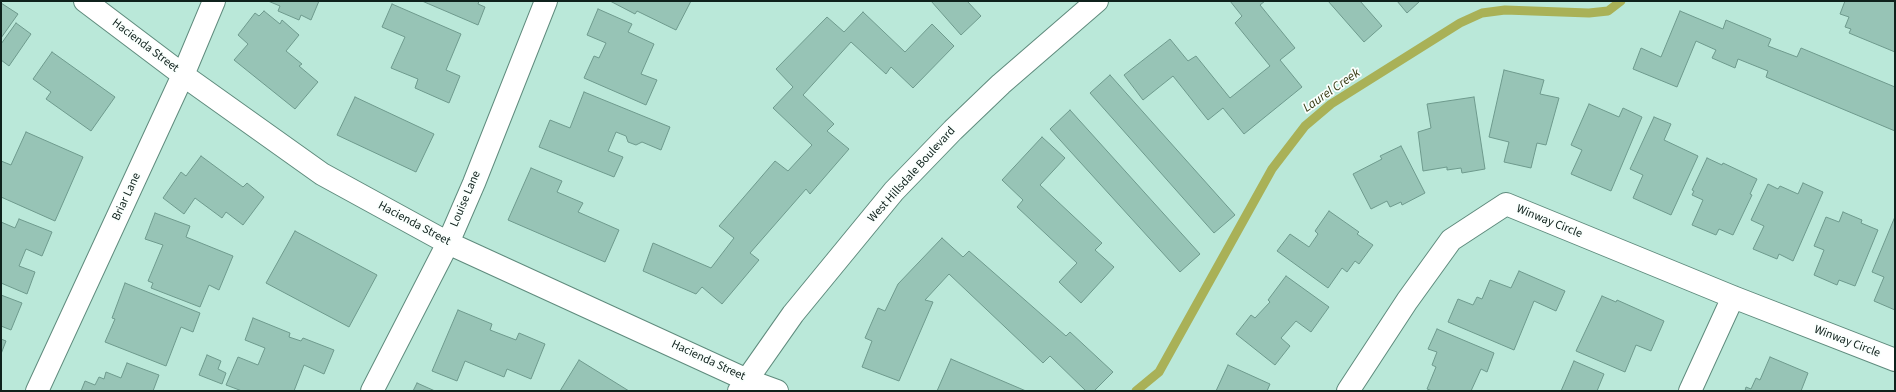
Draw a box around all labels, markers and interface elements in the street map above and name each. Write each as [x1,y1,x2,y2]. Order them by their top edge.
street label: Hacienda Street [109,16,181,76]
water label: Laurel Creek [1300,66,1364,116]
street label: West Hillsdale Boulevard [865,124,959,226]
street label: Louise Lane [448,169,484,229]
street label: Briar Lane [110,171,144,223]
street label: Hacienda Street [375,199,453,249]
street label: Winway Circle [1514,202,1584,242]
street label: Winway Circle [1812,323,1882,361]
street label: Hacienda Street [669,338,747,384]

